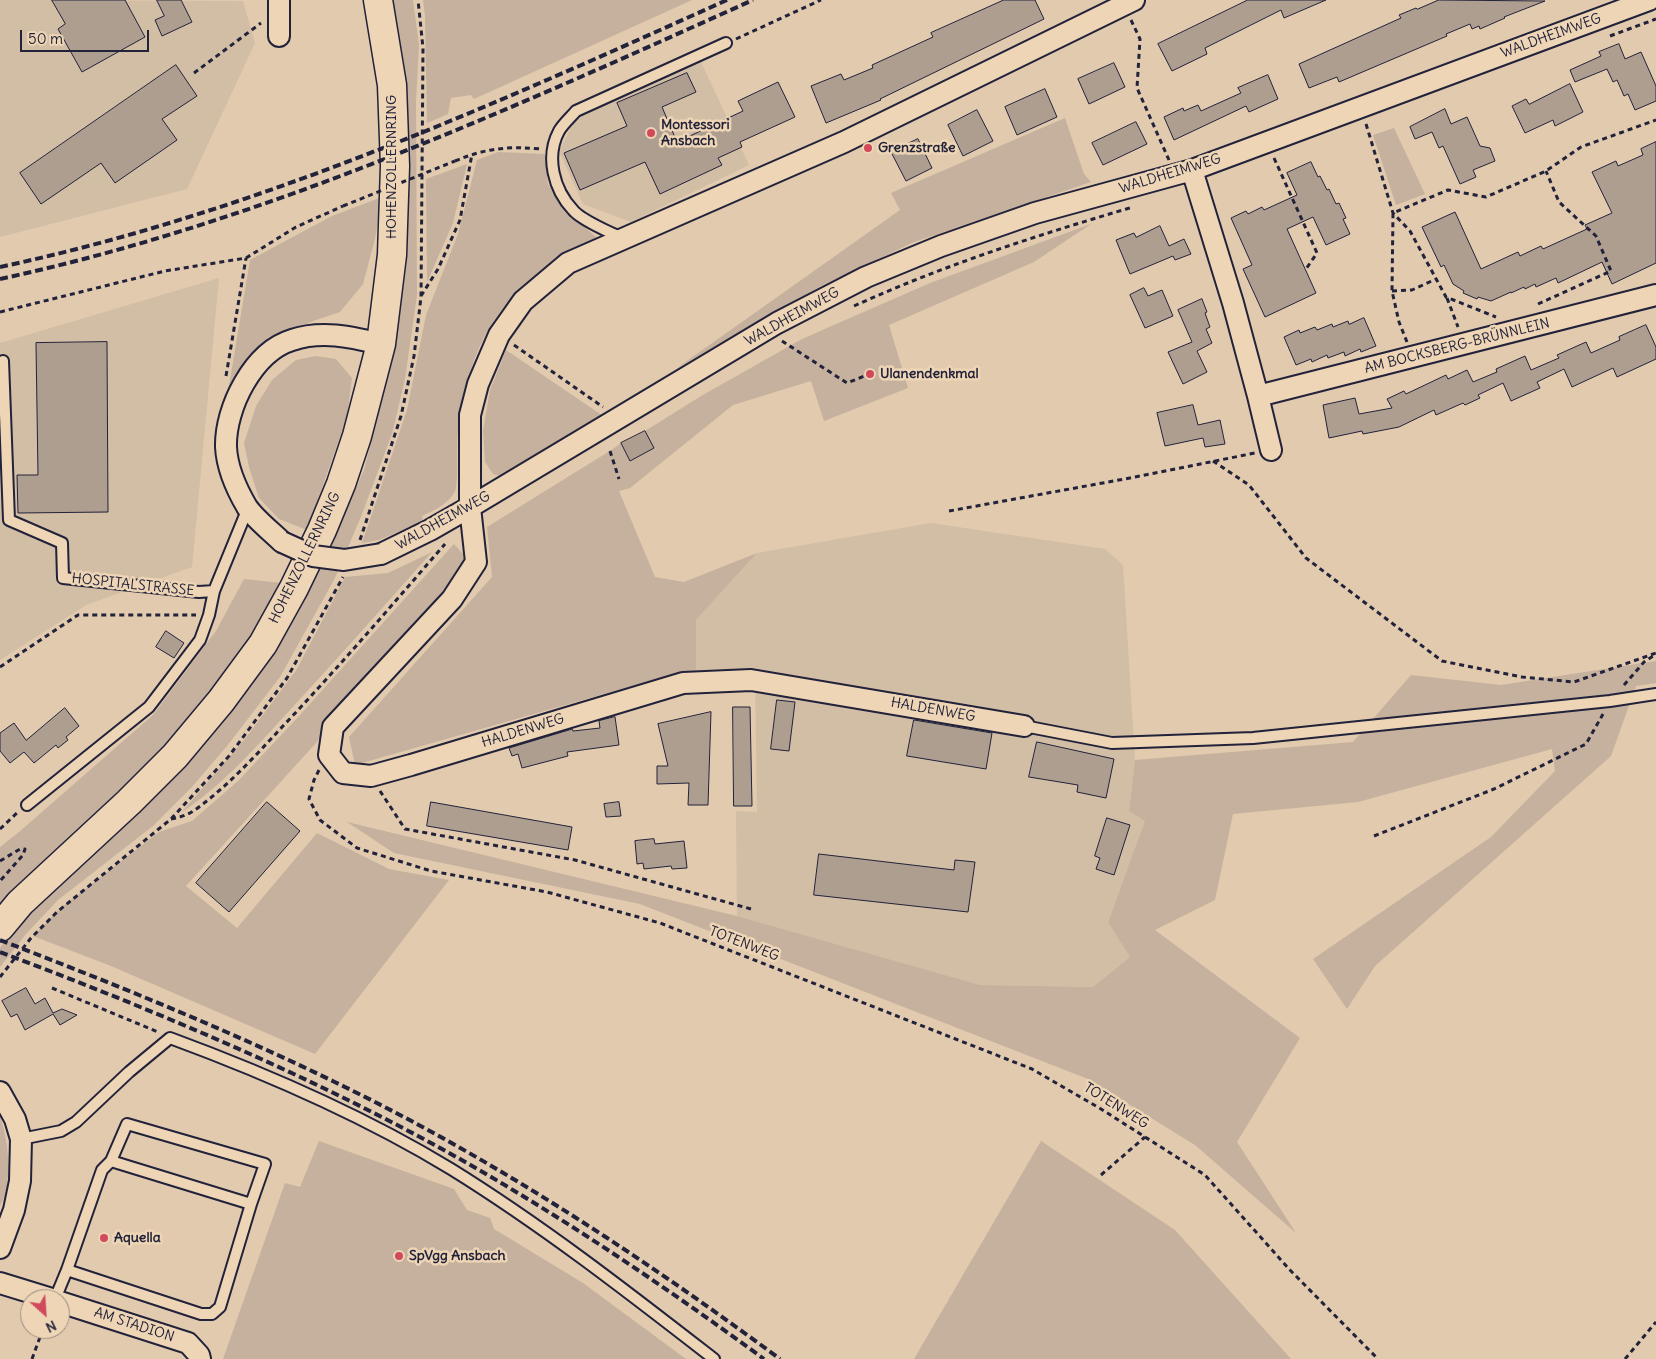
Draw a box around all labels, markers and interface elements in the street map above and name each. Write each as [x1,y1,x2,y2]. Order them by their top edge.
street label: WALDHEIMWEG [1499,10,1603,62]
scale bar [22,20,151,52]
text: 50 m [28,29,63,48]
street label: HOHENZOLLERNRING [384,95,400,239]
place label: Montessori Ansbach [661,117,730,150]
marker: Montessori Ansbach [645,127,657,139]
place label: Grenzstraße [878,140,956,156]
marker: Grenzstraße [862,142,874,154]
street label: WALDHEIMWEG [1117,151,1223,197]
street label: WALDHEIMWEG [742,284,842,350]
street label: AM BOCKSBERG-BRÜNNLEIN [1363,315,1551,377]
place label: Ulanendenkmal [880,366,979,382]
marker: Ulanendenkmal [864,368,876,380]
street label: WALDHEIMWEG [393,488,493,554]
street label: HOHENZOLLERNRING [266,489,344,627]
street label: HOSPITALSTRASSE [71,570,195,600]
street label: HALDENWEG [890,694,976,726]
street label: HALDENWEG [480,710,566,752]
street label: TOTENWEG [707,923,781,965]
street label: TOTENWEG [1080,1079,1152,1133]
place label: Aquella [114,1230,161,1246]
marker: Aquella [98,1232,110,1244]
place label: SpVgg Ansbach [409,1248,506,1264]
marker: SpVgg Ansbach [393,1250,405,1262]
north arrow [20,1289,70,1339]
street label: AM STADION [92,1304,176,1346]
text: N [43,1316,59,1337]

